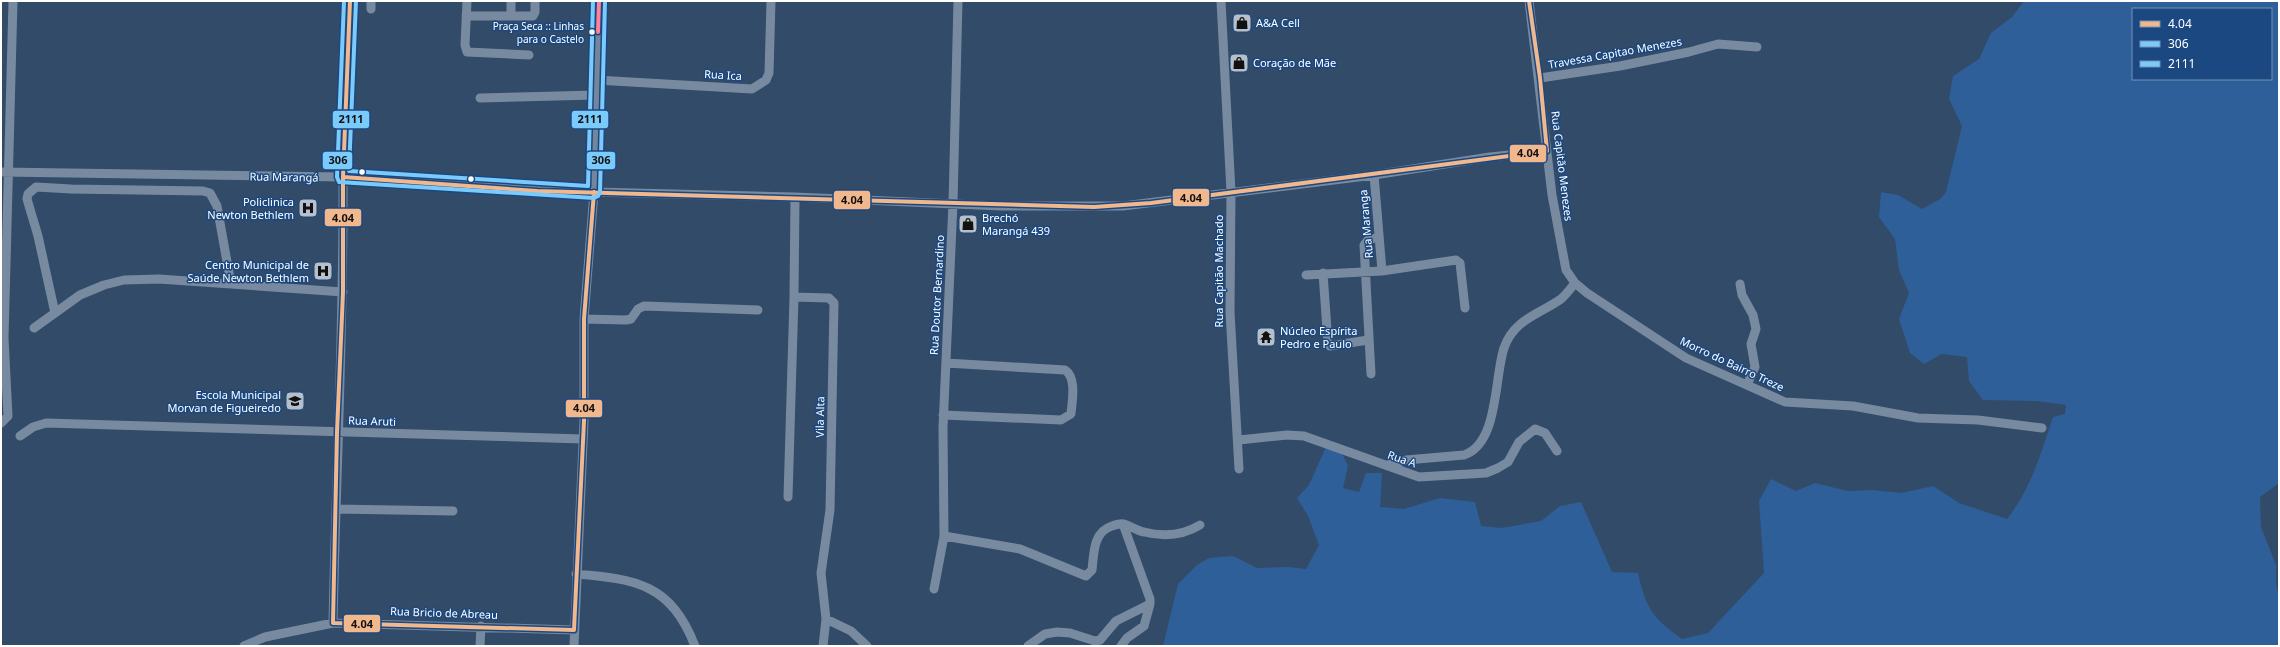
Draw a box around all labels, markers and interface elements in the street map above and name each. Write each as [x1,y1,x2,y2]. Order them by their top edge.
legend [2132,8,2272,80]
shop icon: A&A Cell [1231,12,1253,34]
place label: A&A Cell [1256,15,1300,30]
text: 4.04 [2168,15,2192,32]
place label: Praça Seca :: Linhas para o Castelo [493,19,584,46]
marker: Praça Seca :: Linhas para o Castelo [587,27,597,37]
street label: Travessa Capitao Menezes [1547,33,1683,72]
text: 306 [2168,35,2189,52]
shop icon: Coração de Mãe [1228,52,1250,74]
place label: Coração de Mãe [1253,55,1336,70]
text: 2111 [2168,55,2195,72]
street label: Rua Ica [704,66,742,83]
line badge: 2111 [332,110,370,129]
line badge: 2111 [571,110,609,129]
street label: Rua Capitão Menezes [1548,110,1577,222]
text: 2111 [338,111,364,126]
text: 2111 [577,111,603,126]
line badge: 4.04 [1509,144,1547,163]
text: 4.04 [1517,145,1540,160]
line badge: 306 [322,151,353,170]
line badge: 306 [586,151,616,170]
text: 306 [329,152,347,167]
text: 306 [592,152,610,167]
unlabelled marker [357,167,367,177]
street label: Rua Marangá [249,168,319,185]
unlabelled marker [466,174,476,184]
line badge: 4.04 [1172,188,1210,207]
street label: Rua Maranga [1355,189,1376,259]
line badge: 4.04 [833,190,871,210]
text: 4.04 [1180,190,1203,205]
text: 4.04 [841,192,864,207]
place label: Policlinica Newton Bethlem [207,194,294,222]
hospital icon: Policlinica Newton Bethlem [297,197,319,219]
line badge: 4.04 [324,208,362,227]
text: 4.04 [332,210,355,225]
place label: Brechó Marangá 439 [982,210,1050,238]
shop icon: Brechó Marangá 439 [957,213,979,235]
street label: Rua Capitão Machado [1211,214,1226,327]
street label: Rua Doutor Bernardino [926,234,947,356]
place label: Centro Municipal de Saúde Newton Bethlem [187,257,309,285]
hospital icon: Centro Municipal de Saúde Newton Bethlem [312,260,334,282]
place label: Núcleo Espírita Pedro e Paulo [1280,323,1358,351]
temple icon: Núcleo Espírita Pedro e Paulo [1255,326,1277,348]
street label: Morro do Bairro Treze [1678,333,1787,394]
place label: Escola Municipal Morvan de Figueiredo [167,387,281,415]
school or university icon: Escola Municipal Morvan de Figueiredo [284,390,306,412]
street label: Vila Alta [812,396,827,438]
line badge: 4.04 [565,399,603,418]
text: 4.04 [573,400,596,415]
street label: Rua Aruti [348,412,396,429]
street label: Rua A [1386,447,1420,471]
street label: Rua Bricio de Abreau [390,603,498,622]
line badge: 4.04 [343,614,381,633]
text: 4.04 [351,616,374,631]

